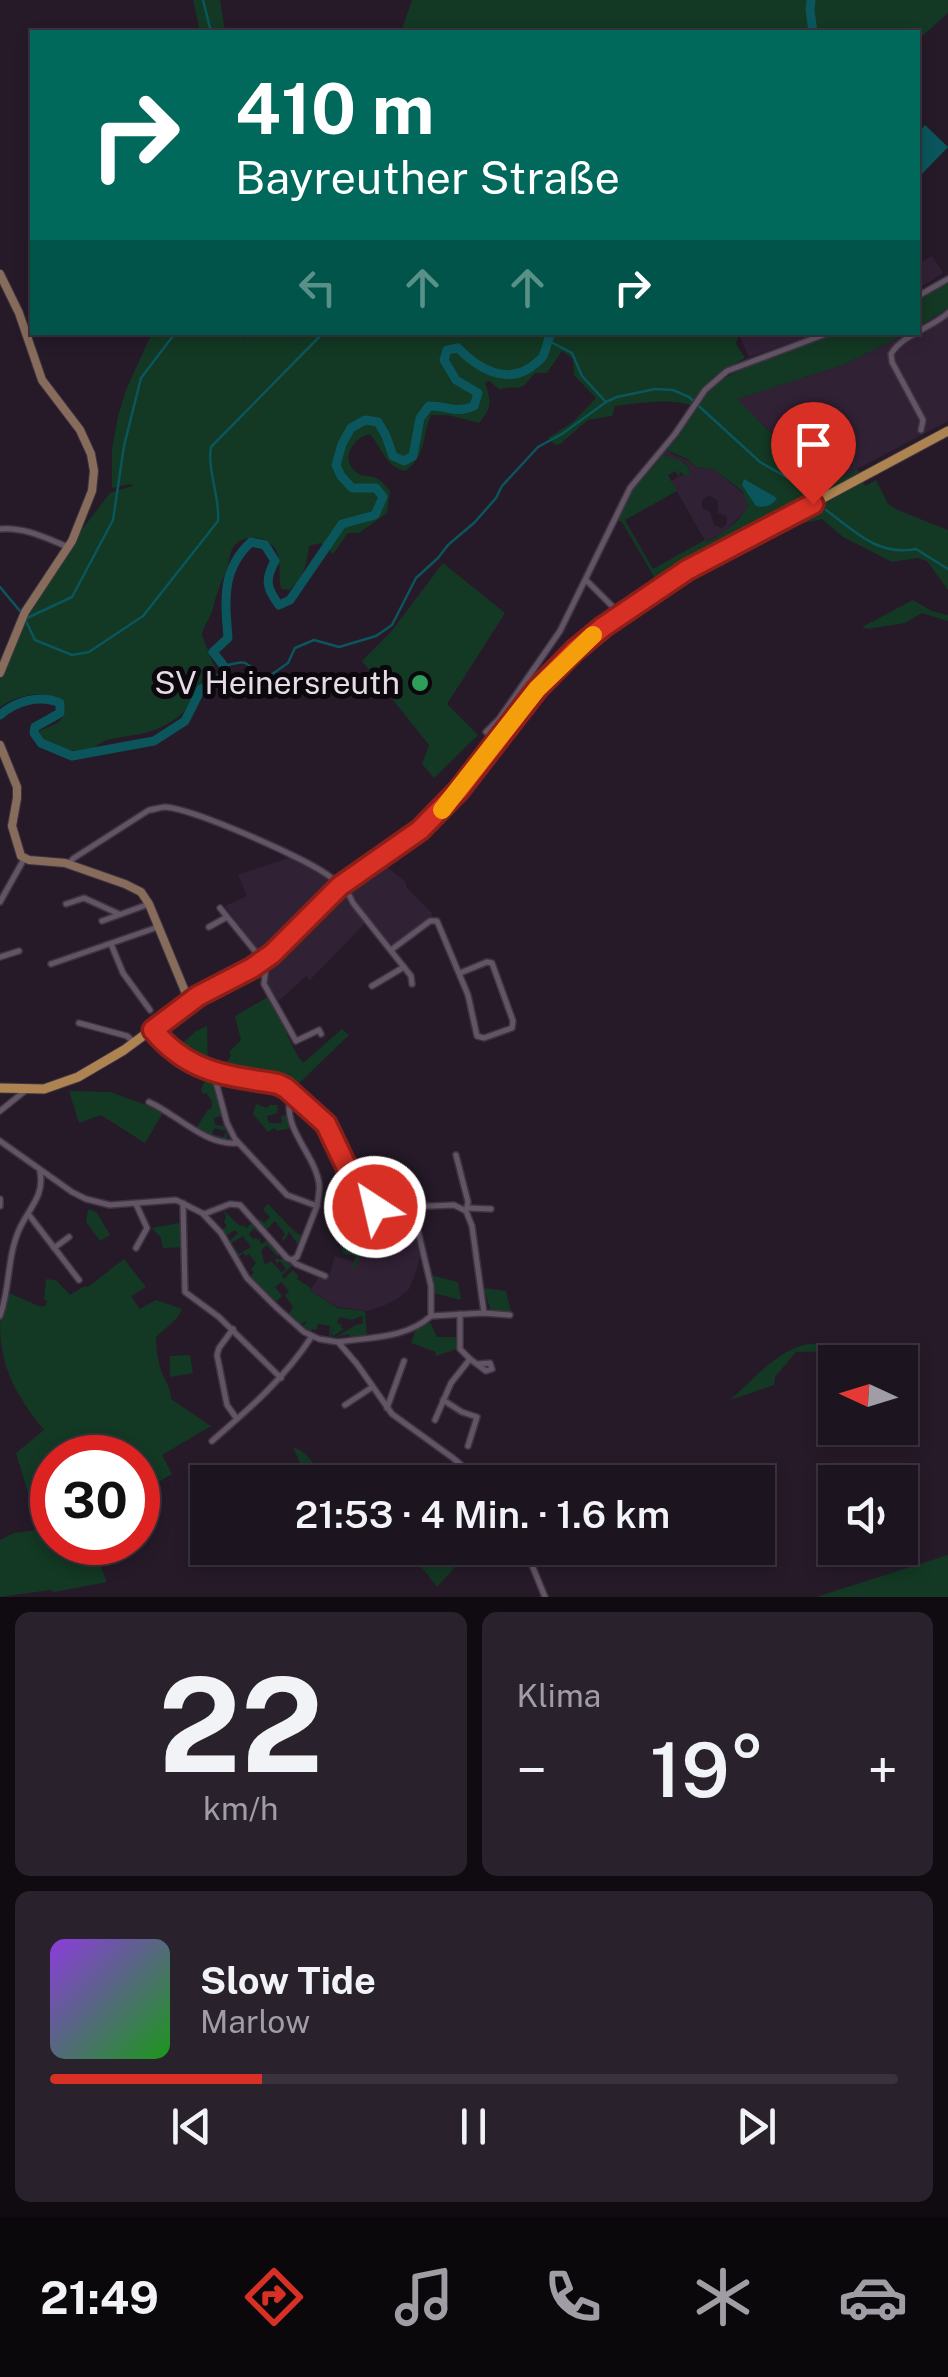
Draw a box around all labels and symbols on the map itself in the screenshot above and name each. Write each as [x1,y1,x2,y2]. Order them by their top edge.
pin [771,402,856,505]
place label: SV Heinersreuth [154,664,400,701]
marker: SV Heinersreuth [409,672,431,694]
position arrow [323,1155,427,1259]
north arrow [818,1345,918,1445]
speed limit sign: 30 [30,1435,160,1565]

